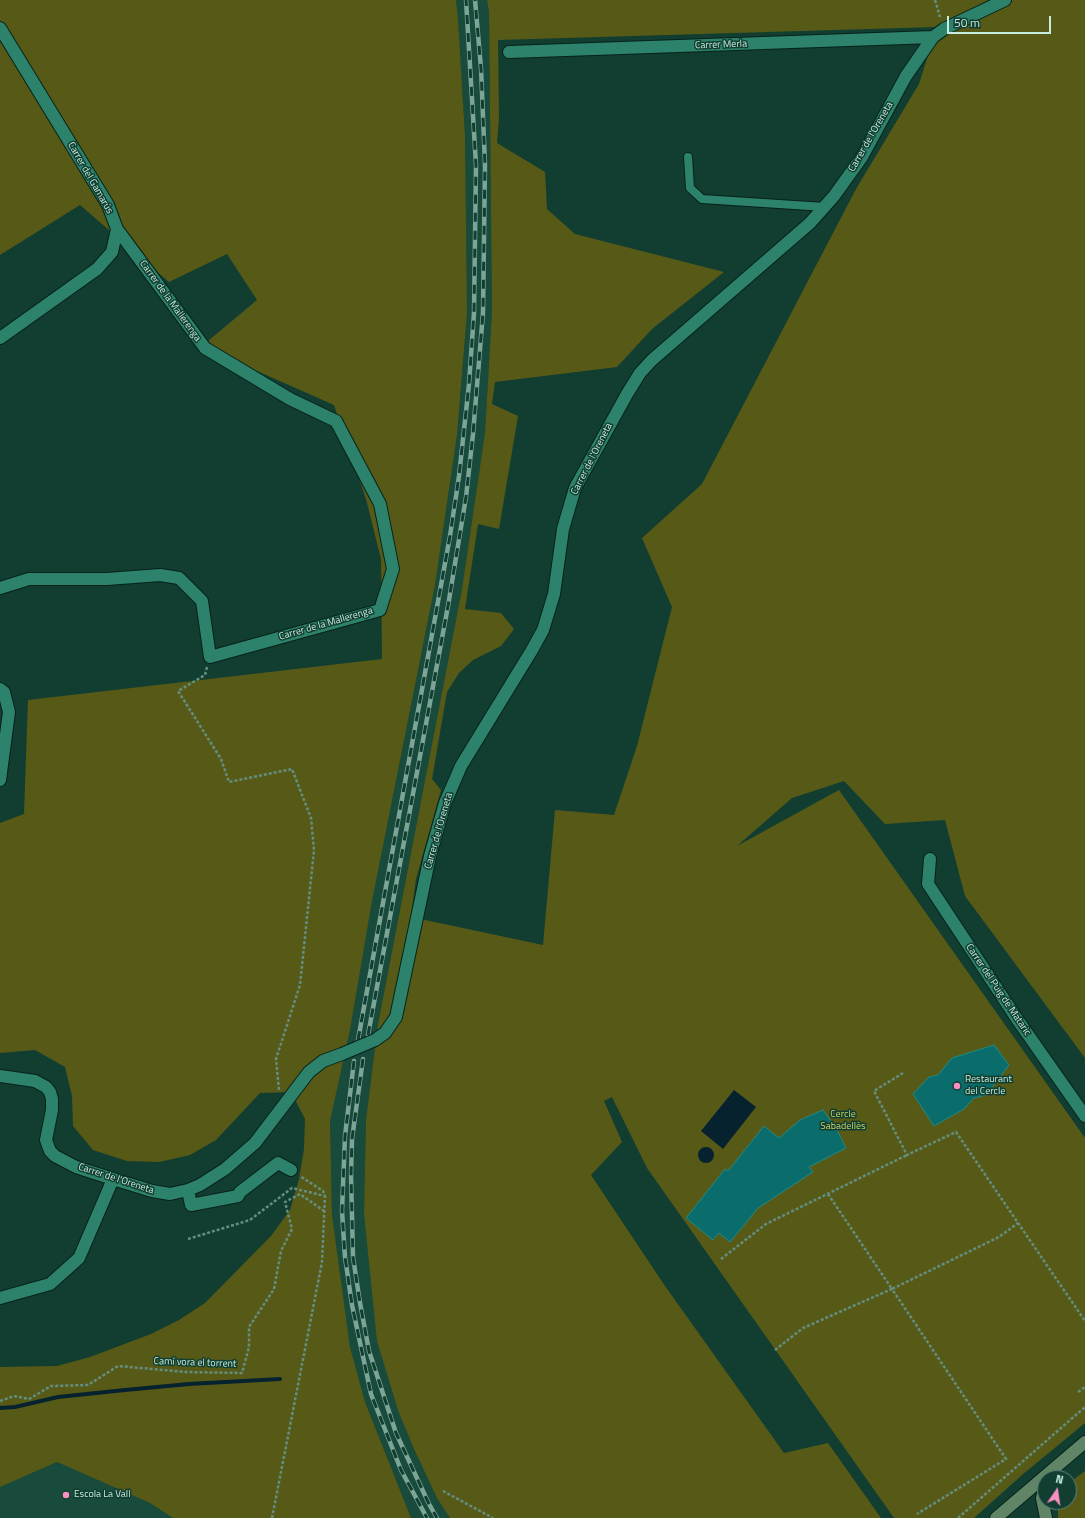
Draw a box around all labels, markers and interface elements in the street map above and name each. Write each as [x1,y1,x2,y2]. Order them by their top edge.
scale bar [949,8,1053,34]
text: 50 m [954,13,980,32]
street label: Carrer Merla [695,38,747,52]
street label: Carrer de l'Oreneta [846,100,896,174]
street label: Carrer del Gamarús [65,140,115,216]
street label: Carrer de la Mallerenga [137,258,203,344]
street label: Carrer de l'Oreneta [569,421,615,497]
street label: Carrer de la Mallerenga [278,605,374,643]
street label: Carrer de l'Oreneta [422,791,456,871]
street label: Carrer del Puig de Mataric [963,942,1033,1038]
place label: Restaurant del Cercle [965,1074,1012,1098]
marker: Restaurant del Cercle [952,1081,962,1091]
park label: Cercle Sabadellès [820,1109,866,1132]
street label: Carrer de l'Oreneta [77,1161,155,1197]
street label: Camí vora el torrent [153,1356,237,1370]
north arrow [1037,1470,1077,1510]
text: N [1054,1471,1065,1488]
place label: Escola La Vall [74,1489,130,1501]
marker: Escola La Vall [61,1490,71,1500]

